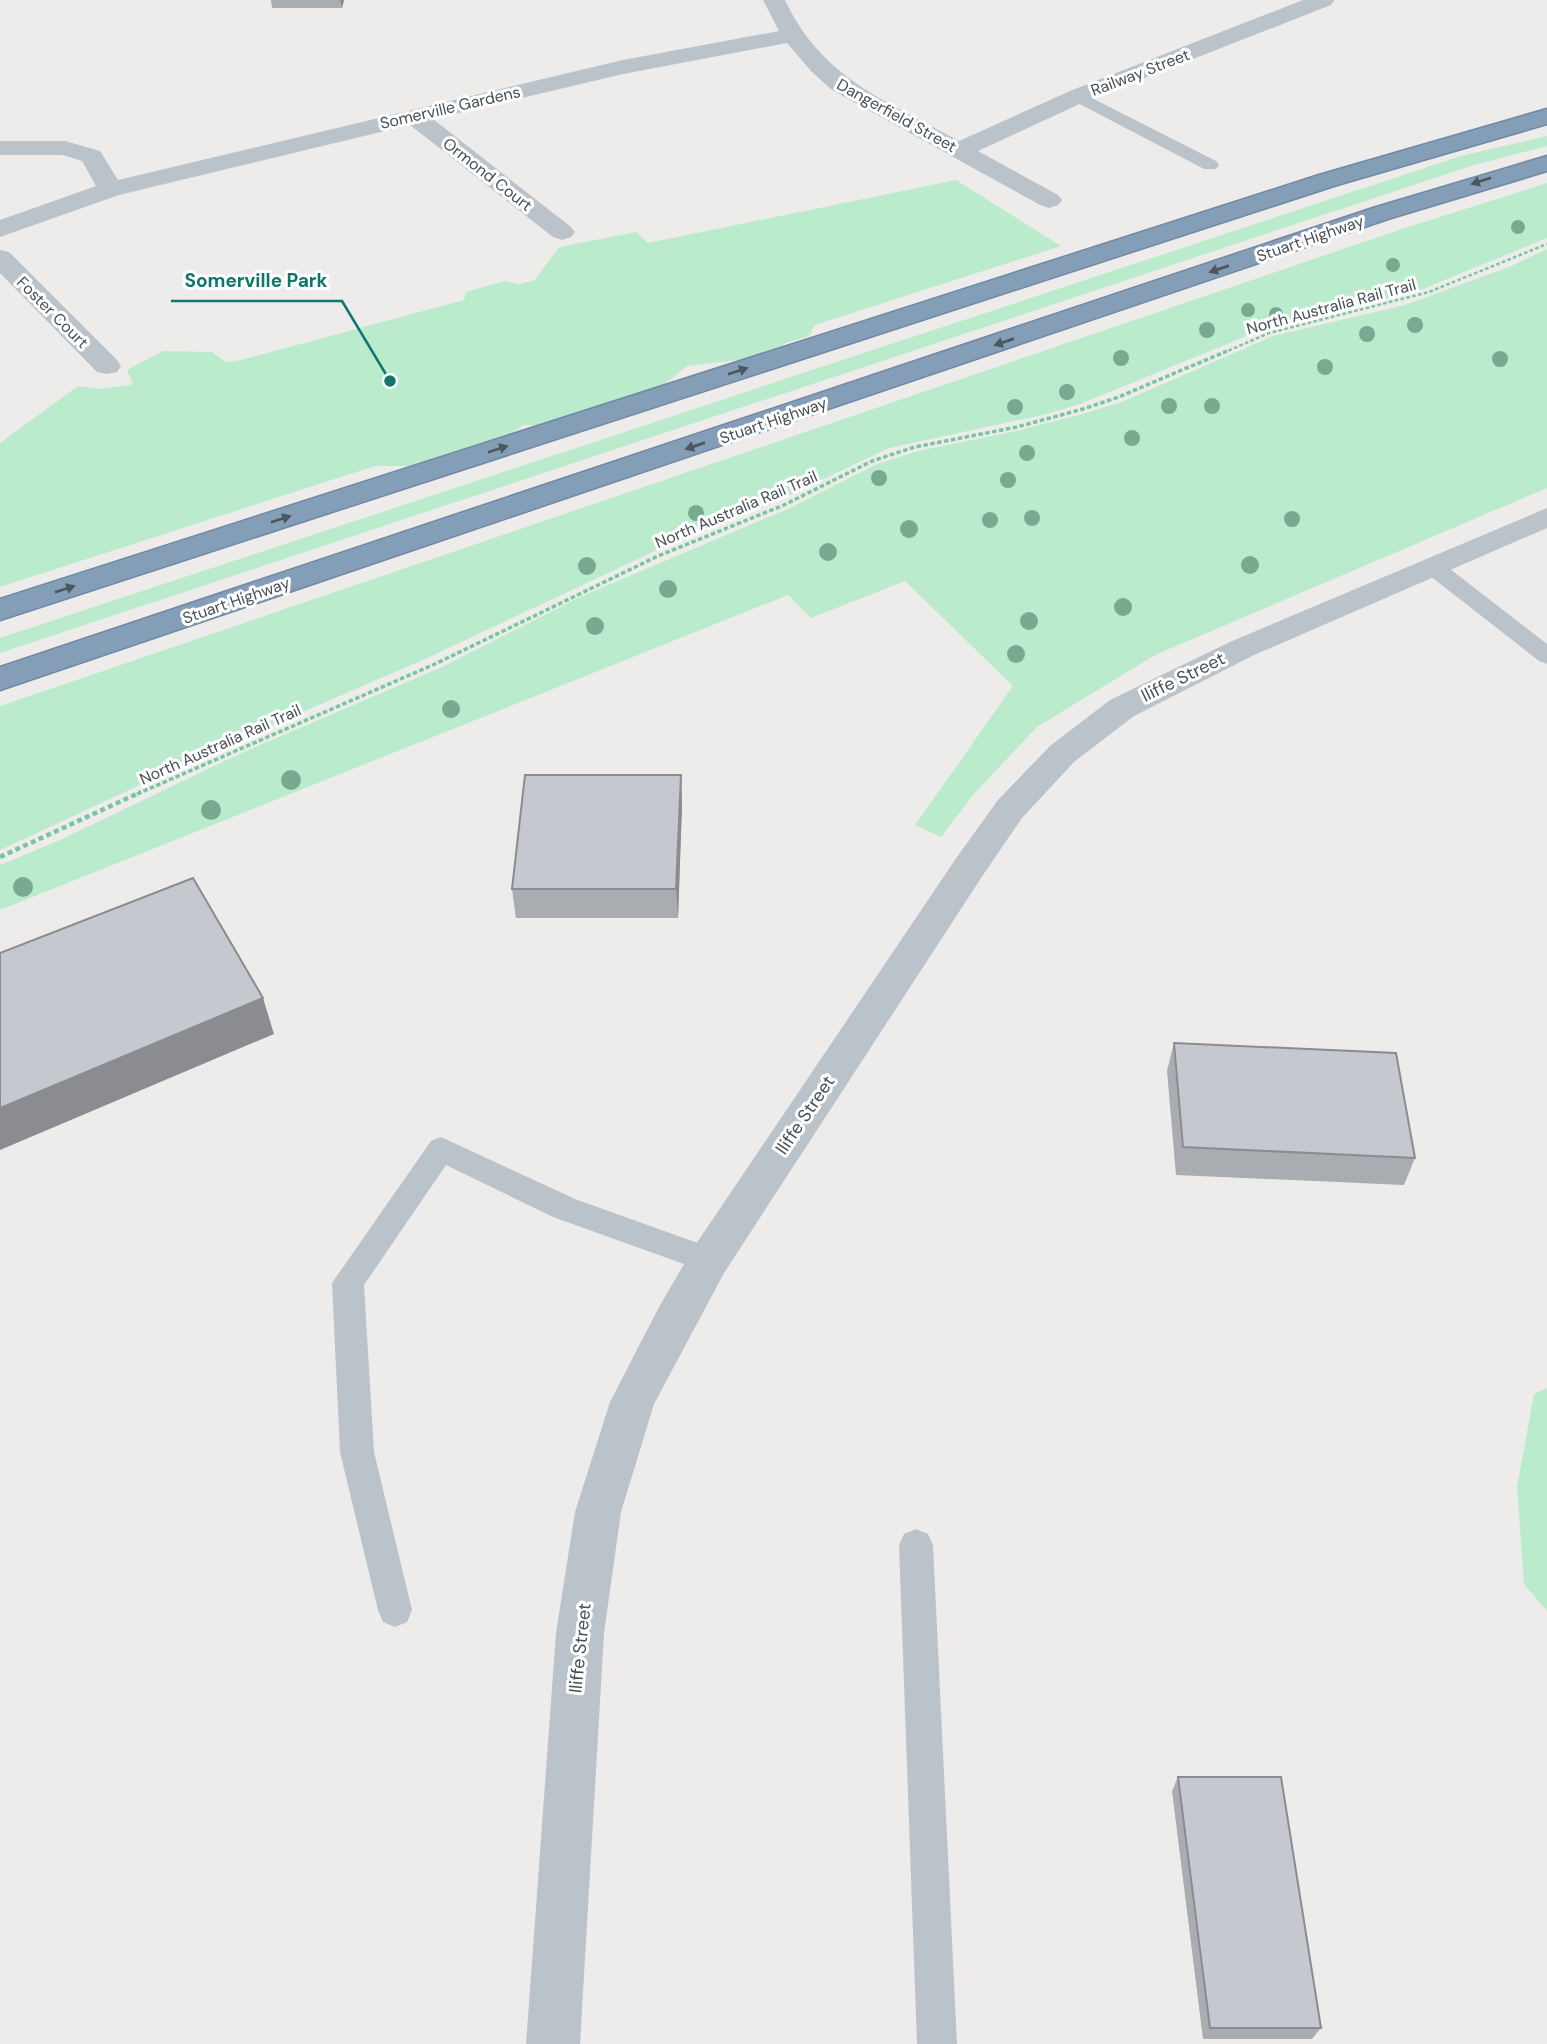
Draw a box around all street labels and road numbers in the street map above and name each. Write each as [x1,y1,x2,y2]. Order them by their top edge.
street label: Railway Street [1088,44,1193,101]
street label: Dangerfield Street [833,74,960,157]
street label: Somerville Gardens [378,81,522,134]
street label: Ormond Court [439,133,537,216]
street label: Stuart Highway [1254,210,1367,267]
street label: Foster Court [12,272,93,353]
street label: North Australia Rail Trail [1244,274,1418,339]
street label: Stuart Highway [717,392,830,449]
street label: North Australia Rail Trail [652,466,821,553]
street label: Stuart Highway [180,572,293,629]
street label: Iliffe Street [1137,646,1229,708]
street label: North Australia Rail Trail [136,699,304,790]
street label: Iliffe Street [770,1071,840,1159]
street label: Iliffe Street [563,1602,597,1694]

